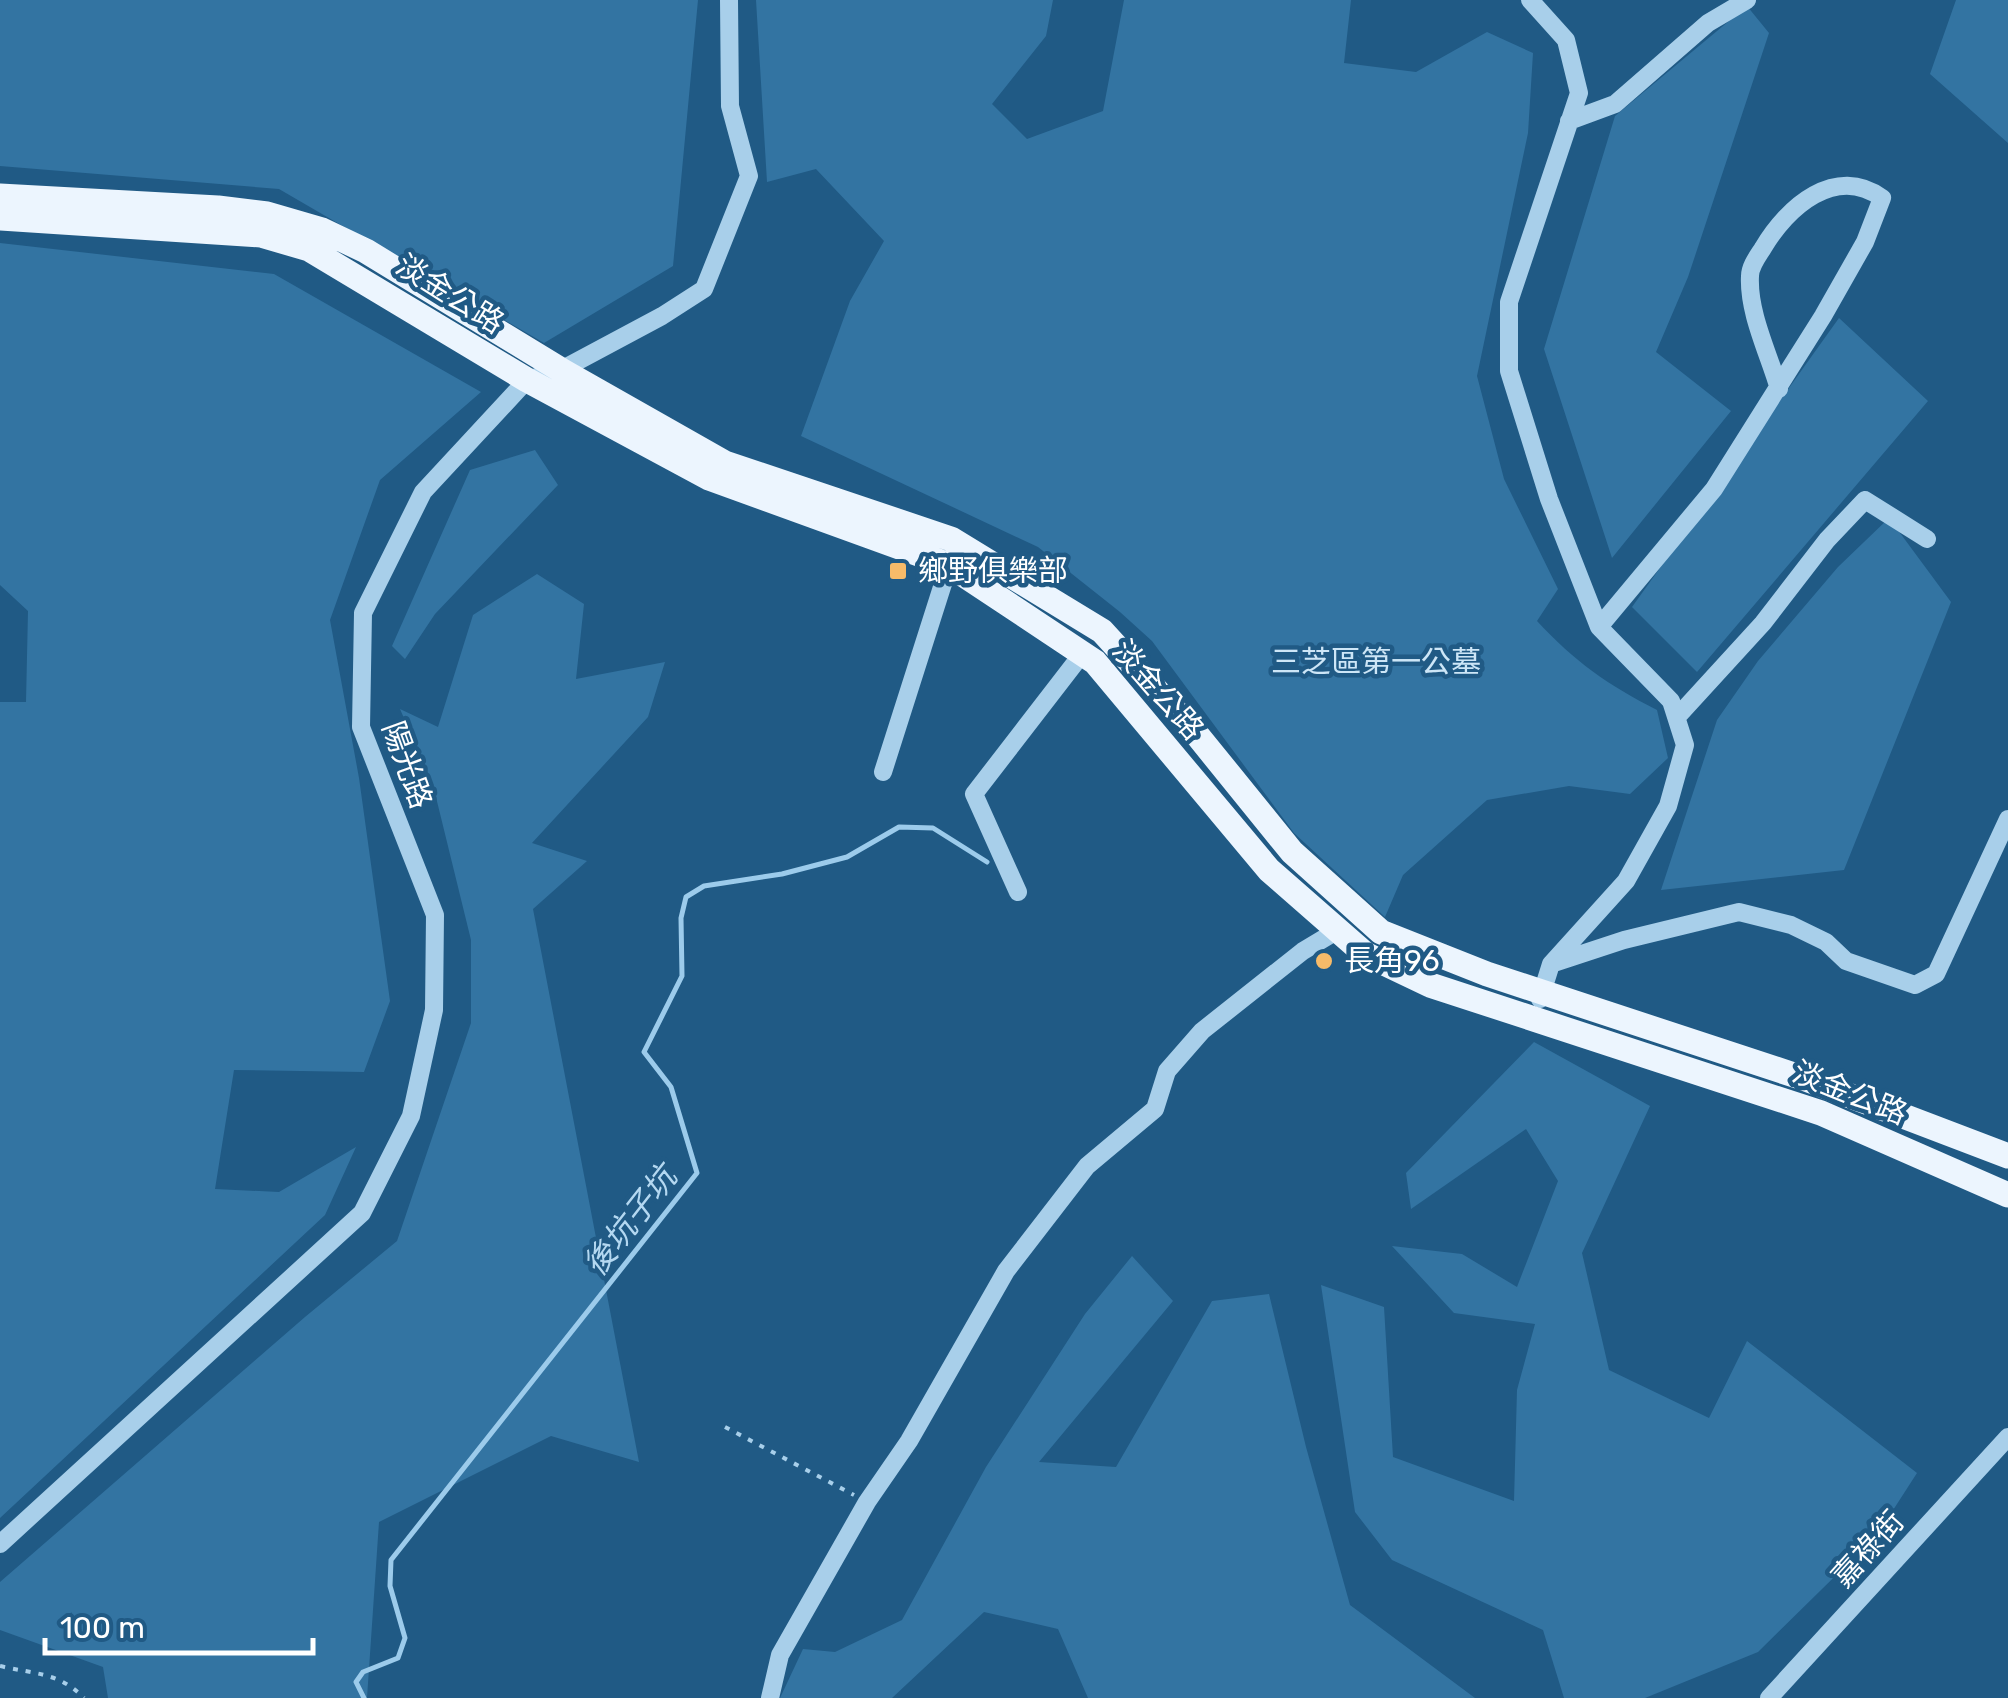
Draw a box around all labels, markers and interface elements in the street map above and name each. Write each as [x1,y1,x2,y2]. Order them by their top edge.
street label: 淡金公路 [390,247,510,341]
place label: 鄉野俱樂部 [918,553,1068,589]
marker: 鄉野俱樂部 [887,560,909,582]
street label: 淡金公路 [1105,633,1211,747]
park label: 三芝區第一公墓 [1271,644,1481,680]
street label: 陽光路 [375,717,439,813]
place label: 長角96 [1344,943,1440,979]
marker: 長角96 [1313,950,1335,972]
street label: 淡金公路 [1788,1054,1912,1132]
water label: 後坑子坑 [576,1156,687,1283]
street label: 嘉祿街 [1825,1504,1911,1594]
scale bar [45,1593,312,1655]
text: 100 m [60,1610,145,1646]

